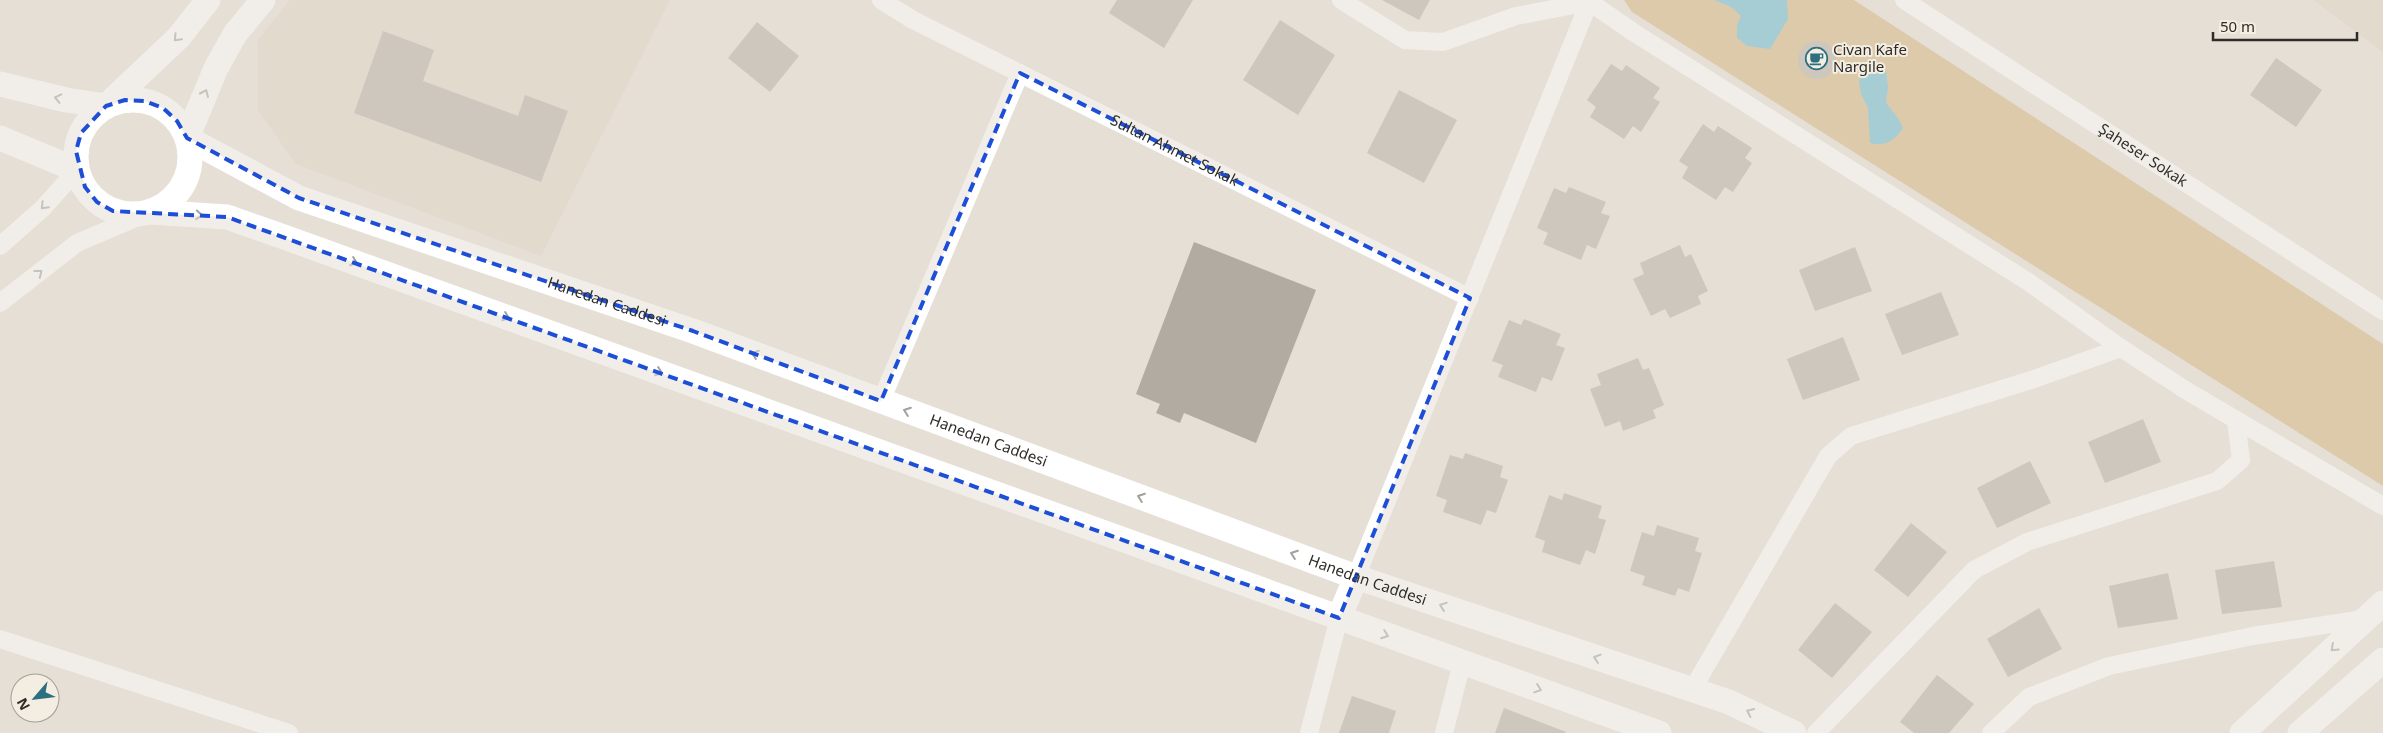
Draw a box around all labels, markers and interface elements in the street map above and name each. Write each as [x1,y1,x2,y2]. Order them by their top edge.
scale bar [2213,10,2357,42]
text: 50 m [2220,16,2255,36]
one-way arrow [174,32,183,41]
place label: Civan Kafe Nargile [1833,39,1907,76]
cafe icon: Civan Kafe Nargile [1805,47,1829,71]
one-way arrow [199,89,209,98]
one-way arrow [53,93,62,104]
street label: Sultan Ahmet Sokak [1107,109,1242,190]
street label: Şaheser Sokak [2095,118,2192,191]
one-way arrow [41,200,50,209]
one-way arrow [195,210,203,221]
one-way arrow [349,256,357,266]
one-way arrow [33,270,42,278]
street label: Hanedan Caddesi [545,272,669,330]
one-way arrow [502,311,510,321]
one-way arrow [751,350,759,360]
one-way arrow [654,366,663,376]
one-way arrow [903,407,912,417]
street label: Hanedan Caddesi [927,409,1050,471]
one-way arrow [1138,493,1146,503]
street label: Hanedan Caddesi [1306,549,1430,609]
one-way arrow [1290,550,1298,560]
one-way arrow [1439,602,1447,612]
one-way arrow [1380,629,1388,639]
one-way arrow [2330,642,2339,651]
one-way arrow [1593,654,1601,664]
north arrow [10,673,60,723]
one-way arrow [1533,684,1541,694]
text: N [12,695,34,714]
one-way arrow [1746,708,1755,718]

